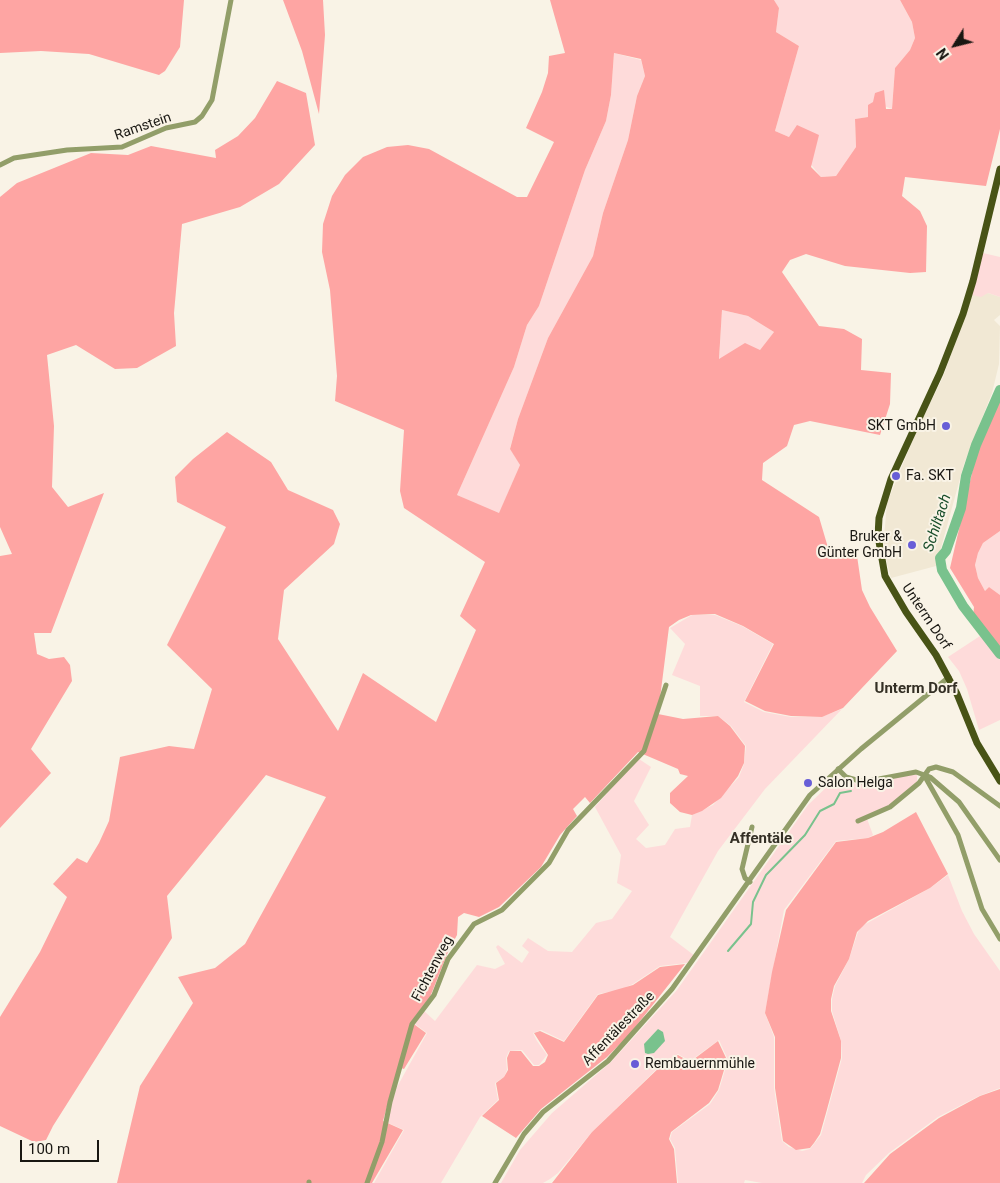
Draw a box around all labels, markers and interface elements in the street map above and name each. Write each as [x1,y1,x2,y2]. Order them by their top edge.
north arrow [930,20,980,70]
text: N [933,45,952,63]
street label: Ramstein [112,109,174,145]
place label: SKT GmbH [867,418,936,434]
marker: SKT GmbH [940,420,952,432]
place label: Fa. SKT [906,468,954,484]
marker: Fa. SKT [890,470,902,482]
water label: Schiltach [920,492,956,554]
place label: Bruker & Günter GmbH [817,529,902,562]
marker: Bruker & Günter GmbH [906,539,918,551]
street label: Unterm Dorf [898,581,954,653]
district label: Unterm Dorf [875,680,957,698]
place label: Salon Helga [818,775,893,791]
marker: Salon Helga [802,777,814,789]
district label: Affentäle [730,830,792,848]
street label: Fichtenweg [409,933,457,1005]
street label: Affentälestraße [579,988,659,1070]
place label: Rembauernmühle [645,1056,755,1072]
marker: Rembauernmühle [629,1058,641,1070]
scale bar [22,1130,101,1162]
text: 100 m [28,1140,70,1158]

